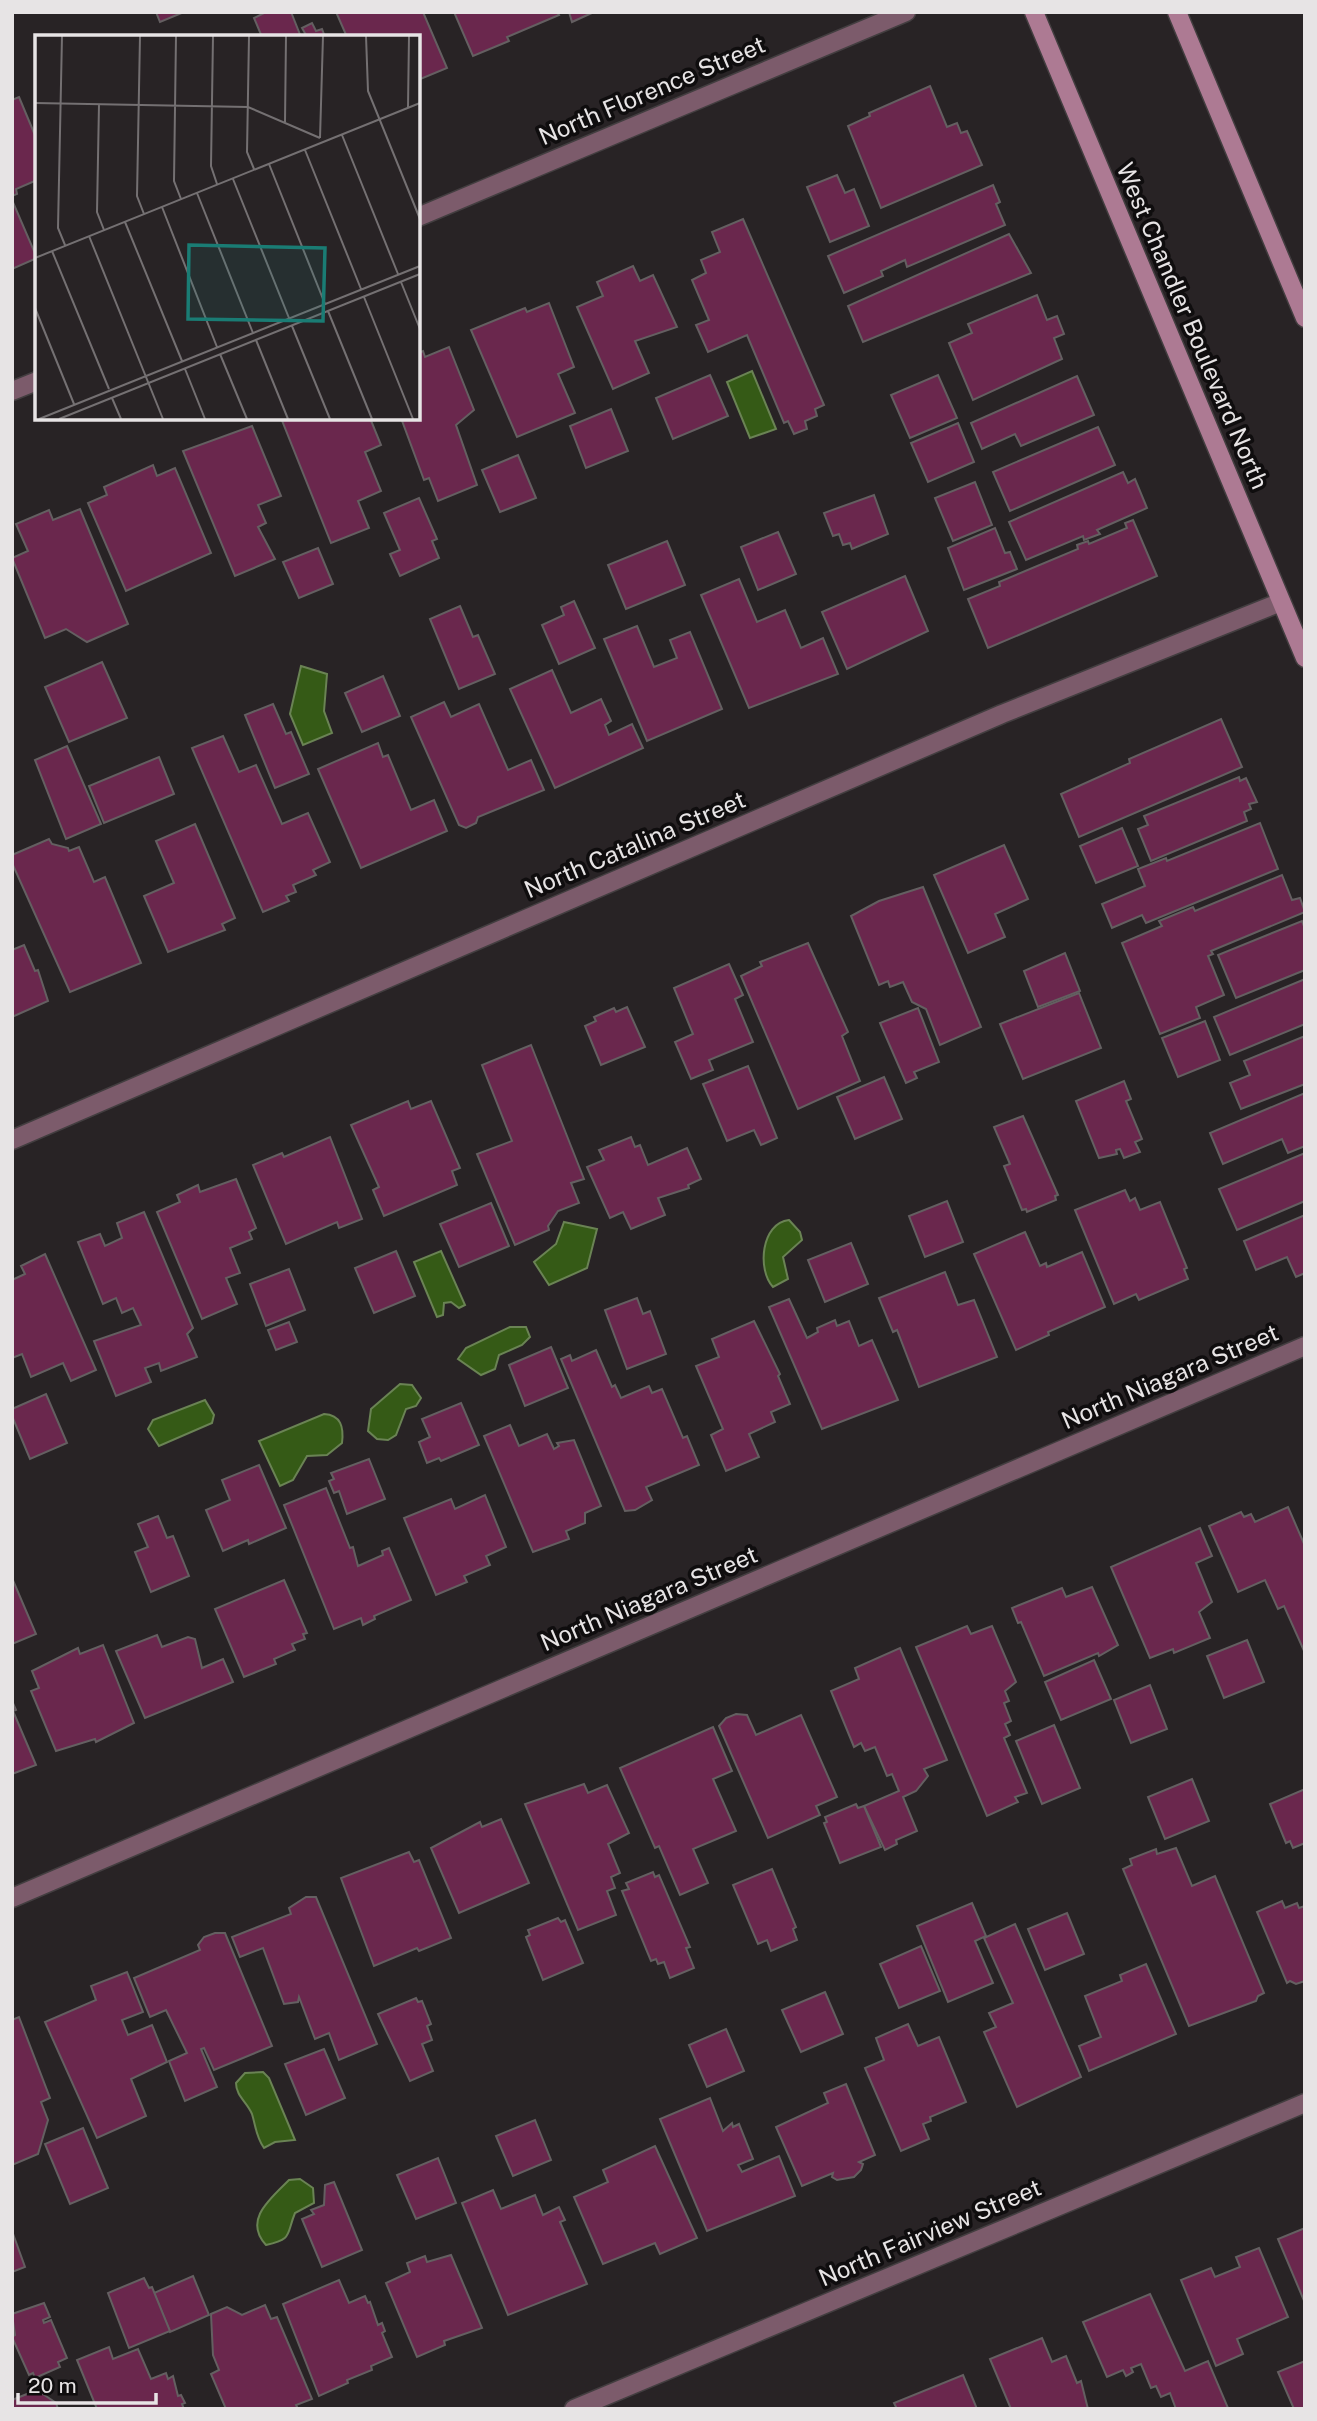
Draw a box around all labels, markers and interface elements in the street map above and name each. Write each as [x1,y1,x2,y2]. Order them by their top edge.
street label: North Florence Street [534,30,769,150]
inset map [35,35,420,420]
street label: West Chandler Boulevard North [1111,158,1275,493]
street label: North Catalina Street [520,785,749,903]
street label: North Niagara Street [1057,1318,1282,1434]
street label: North Niagara Street [536,1540,761,1656]
street label: North Fairview Street [814,2173,1045,2292]
scale bar [18,2362,156,2406]
text: 20 m [28,2373,77,2398]

